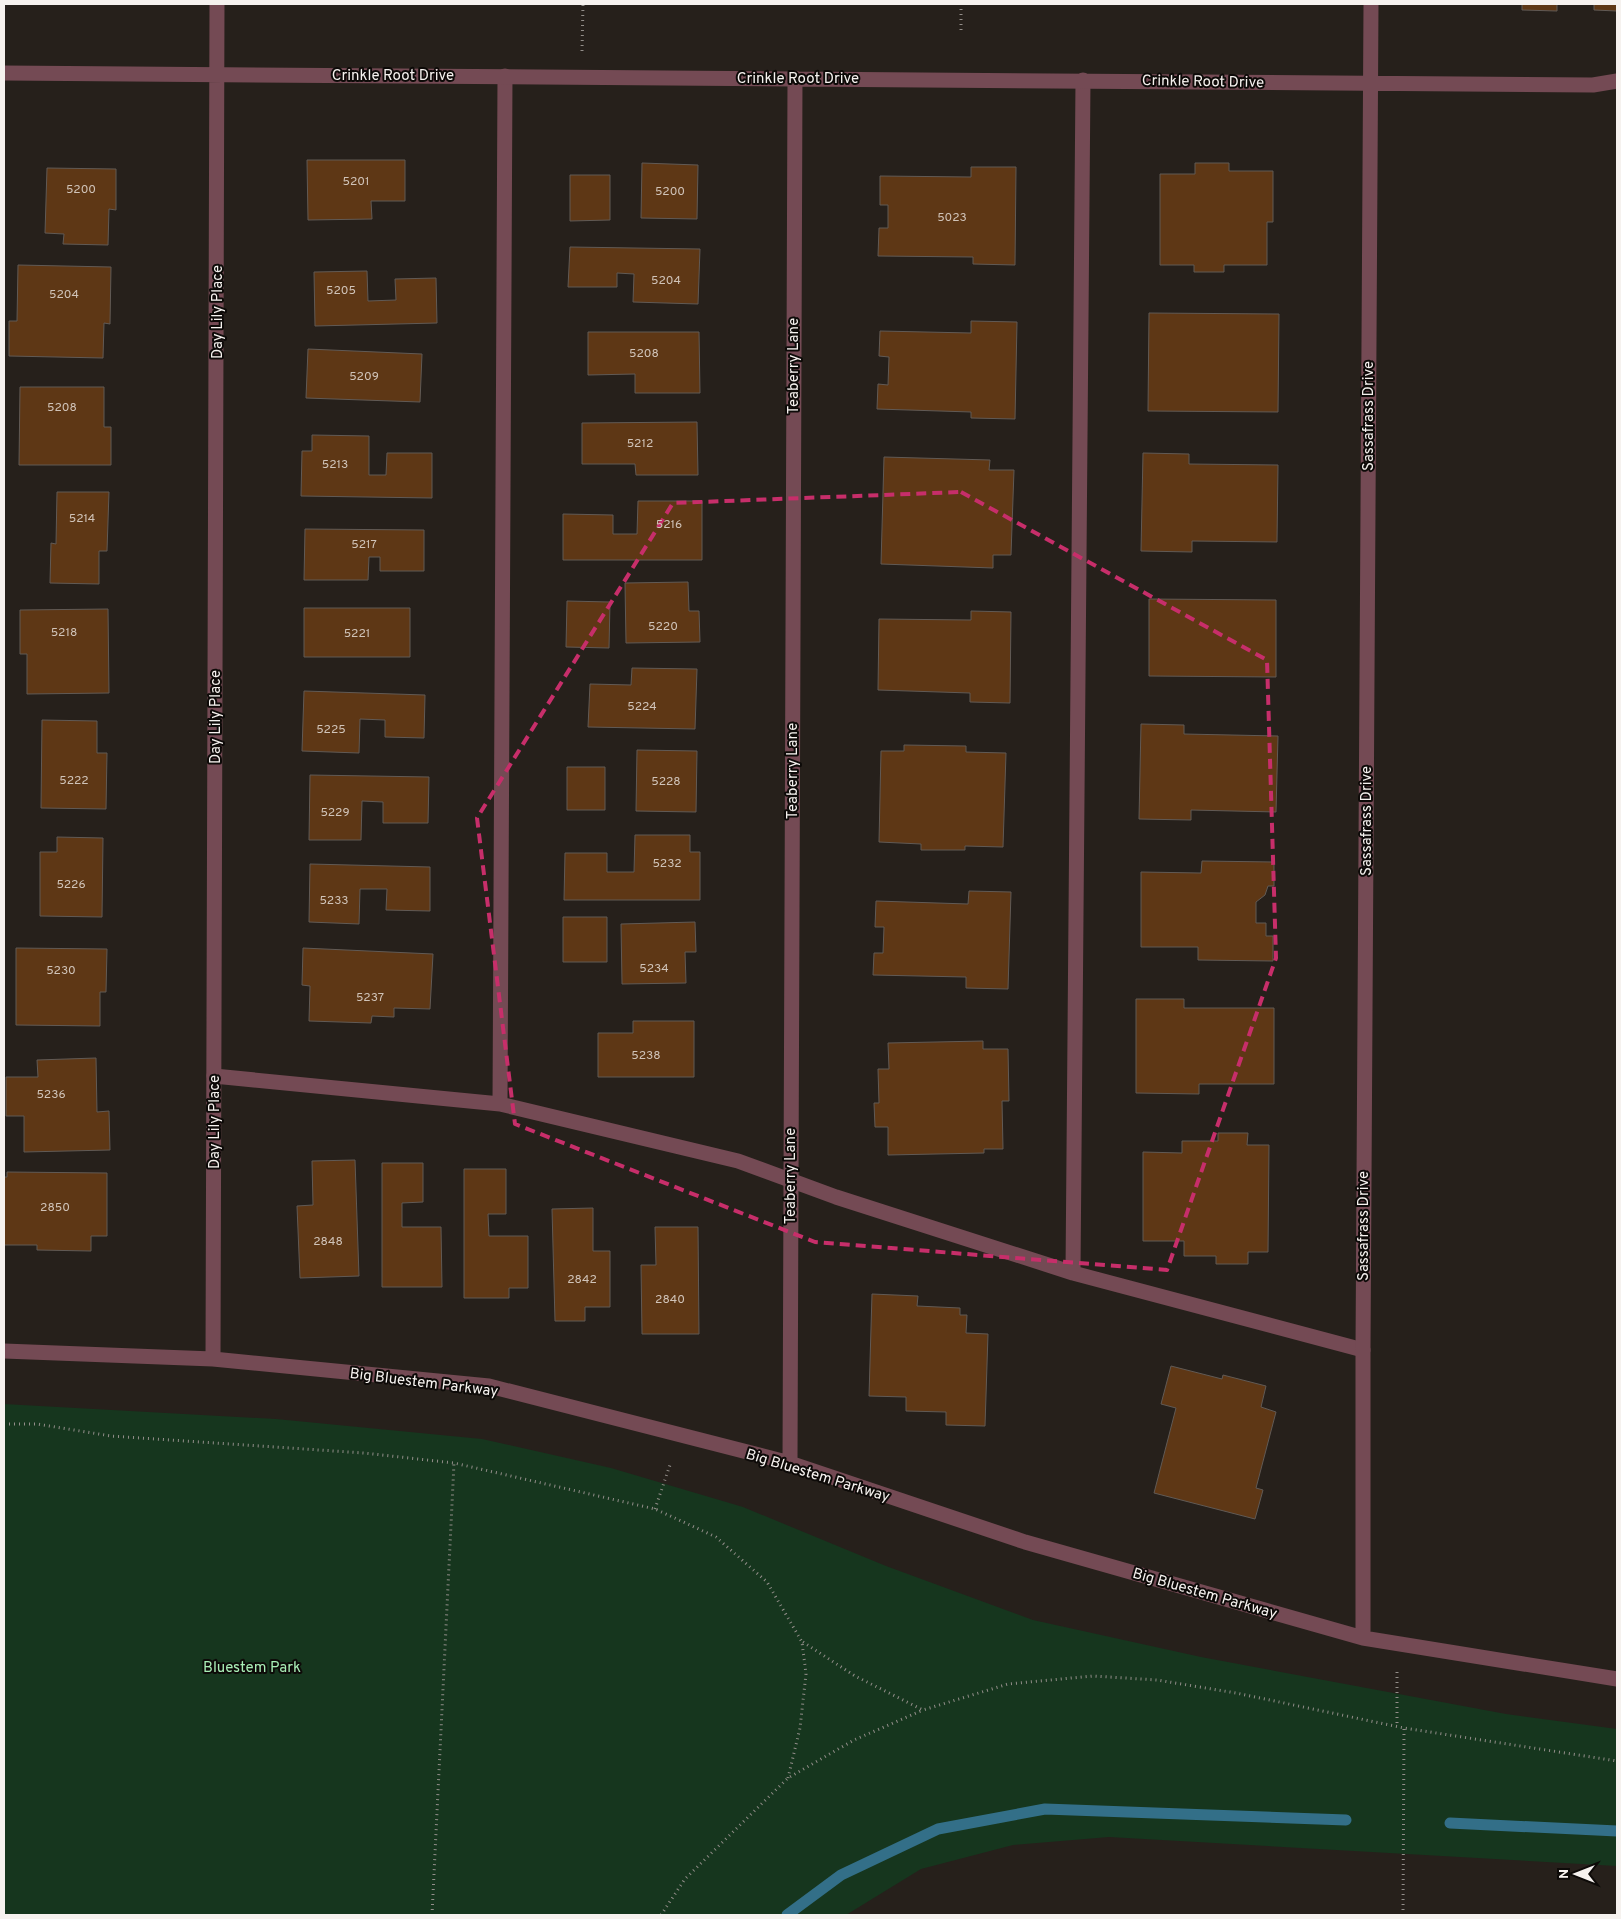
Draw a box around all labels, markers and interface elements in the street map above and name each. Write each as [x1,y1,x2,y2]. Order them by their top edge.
street label: Crinkle Root Drive [332,67,454,86]
street label: Crinkle Root Drive [737,70,859,89]
street label: Crinkle Root Drive [1142,72,1264,93]
house number: 5201 [343,174,369,190]
house number: 5200 [66,182,96,198]
house number: 5200 [655,184,685,200]
house number: 5023 [937,210,967,226]
street label: Day Lily Place [209,265,228,359]
house number: 5204 [651,273,681,289]
house number: 5205 [326,283,356,299]
house number: 5204 [49,287,79,303]
street label: Teaberry Lane [785,318,804,414]
house number: 5208 [629,346,659,362]
street label: Sassafrass Drive [1360,361,1379,471]
house number: 5209 [349,369,379,385]
house number: 5208 [47,400,77,416]
house number: 5212 [627,436,653,452]
house number: 5213 [322,457,348,473]
house number: 5214 [69,511,95,527]
house number: 5216 [656,517,682,533]
house number: 5217 [351,537,377,553]
house number: 5220 [648,619,678,635]
house number: 5218 [51,625,77,641]
house number: 5221 [344,626,370,642]
street label: Day Lily Place [207,670,226,764]
house number: 5224 [627,699,657,715]
house number: 5225 [316,722,346,738]
street label: Teaberry Lane [784,723,803,819]
street label: Sassafrass Drive [1358,766,1377,876]
house number: 5222 [59,773,89,789]
house number: 5228 [651,774,681,790]
house number: 5229 [320,805,350,821]
house number: 5232 [652,856,682,872]
house number: 5226 [56,877,86,893]
house number: 5233 [319,893,349,909]
house number: 5234 [639,961,669,977]
house number: 5230 [46,963,76,979]
house number: 5237 [356,990,384,1006]
house number: 5238 [631,1048,661,1064]
street label: Day Lily Place [206,1075,225,1169]
house number: 5236 [36,1087,66,1103]
street label: Teaberry Lane [782,1128,801,1224]
street label: Sassafrass Drive [1355,1171,1374,1281]
house number: 2850 [40,1200,70,1216]
house number: 2848 [313,1234,343,1250]
house number: 2842 [567,1272,597,1288]
house number: 2840 [655,1292,685,1308]
street label: Big Bluestem Parkway [348,1365,499,1402]
street label: Big Bluestem Parkway [743,1445,892,1507]
street label: Big Bluestem Parkway [1130,1565,1279,1624]
park label: Bluestem Park [203,1659,301,1678]
north arrow [1551,1849,1601,1899]
text: N [1556,1869,1573,1879]

